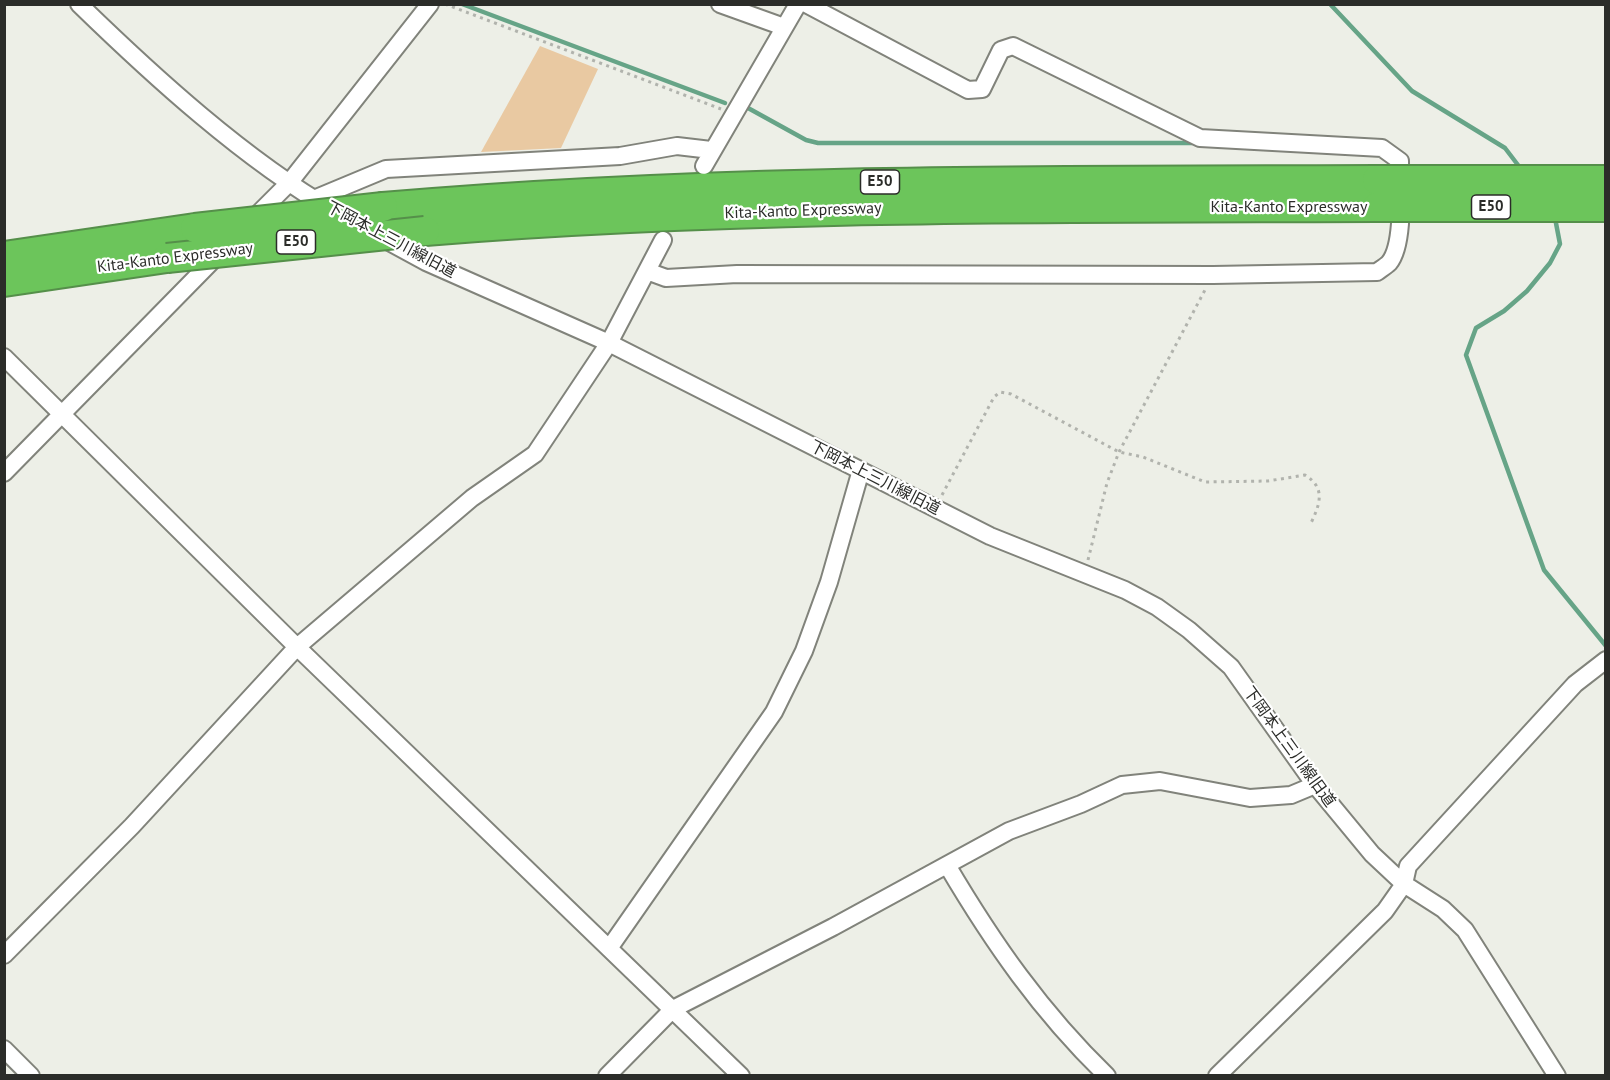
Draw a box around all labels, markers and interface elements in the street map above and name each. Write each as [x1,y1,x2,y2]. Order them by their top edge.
road number: E50 [860,170,900,194]
road number: E50 [1472,195,1510,219]
street label: Kita-Kanto Expressway [1211,197,1367,217]
street label: 下岡本上三川線旧道 [323,198,459,282]
street label: Kita-Kanto Expressway [724,199,882,223]
road number: E50 [276,230,316,254]
street label: Kita-Kanto Expressway [96,239,254,277]
street label: 下岡本上三川線旧道 [806,437,944,519]
street label: 下岡本上三川線旧道 [1239,683,1339,811]

